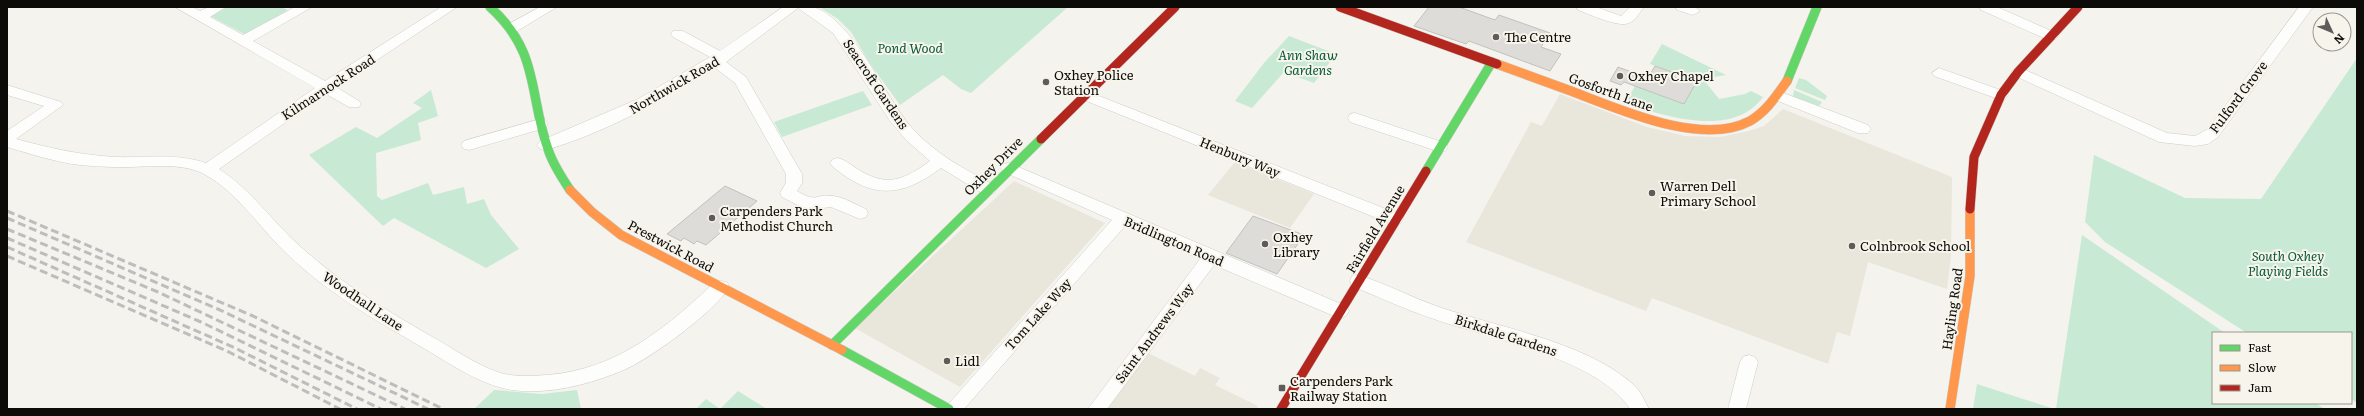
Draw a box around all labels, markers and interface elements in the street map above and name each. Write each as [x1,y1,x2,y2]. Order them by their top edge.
north arrow [2312,12,2352,52]
place label: The Centre [1504,27,1571,46]
text: N [2331,31,2349,49]
marker: The Centre [1491,32,1501,42]
street label: Seacroft Gardens [839,35,914,133]
park label: Pond Wood [877,38,943,57]
park label: Ann Shaw Gardens [1278,45,1338,79]
street label: Kilmarnock Road [277,49,379,124]
street label: Northwick Road [625,51,722,118]
street label: Fulford Grove [2204,56,2271,137]
place label: Oxhey Police Station [1054,65,1134,99]
place label: Oxhey Chapel [1628,66,1714,85]
street label: Gosforth Lane [1566,67,1656,116]
marker: Oxhey Chapel [1615,71,1625,81]
marker: Oxhey Police Station [1041,77,1051,87]
street label: Oxhey Drive [959,132,1027,199]
street label: Henbury Way [1197,132,1284,182]
place label: Warren Dell Primary School [1660,176,1757,210]
street label: Fairfield Avenue [1341,181,1409,277]
marker: Warren Dell Primary School [1647,188,1657,198]
place label: Carpenders Park Methodist Church [720,201,834,235]
street label: Bridlington Road [1121,211,1227,270]
marker: Carpenders Park Methodist Church [707,213,717,223]
street label: Prestwick Road [625,215,718,276]
place label: Oxhey Library [1273,227,1320,261]
place label: Colnbrook School [1860,236,1971,255]
marker: Oxhey Library [1260,239,1270,249]
marker: Colnbrook School [1847,241,1857,251]
park label: South Oxhey Playing Fields [2248,246,2329,280]
street label: Hayling Road [1936,266,1967,351]
street label: Woodhall Lane [319,267,408,335]
street label: Tom Lake Way [1000,273,1076,354]
street label: Saint Andrews Way [1110,278,1198,387]
street label: Birkdale Gardens [1453,309,1560,360]
legend [2212,332,2352,404]
text: Fast [2248,338,2272,356]
place label: Lidl [955,351,981,370]
marker: Lidl [942,356,952,366]
text: Slow [2248,358,2277,376]
place label: Carpenders Park Railway Station [1290,371,1394,405]
text: Jam [2248,378,2273,396]
marker: Carpenders Park Railway Station [1277,383,1287,393]

